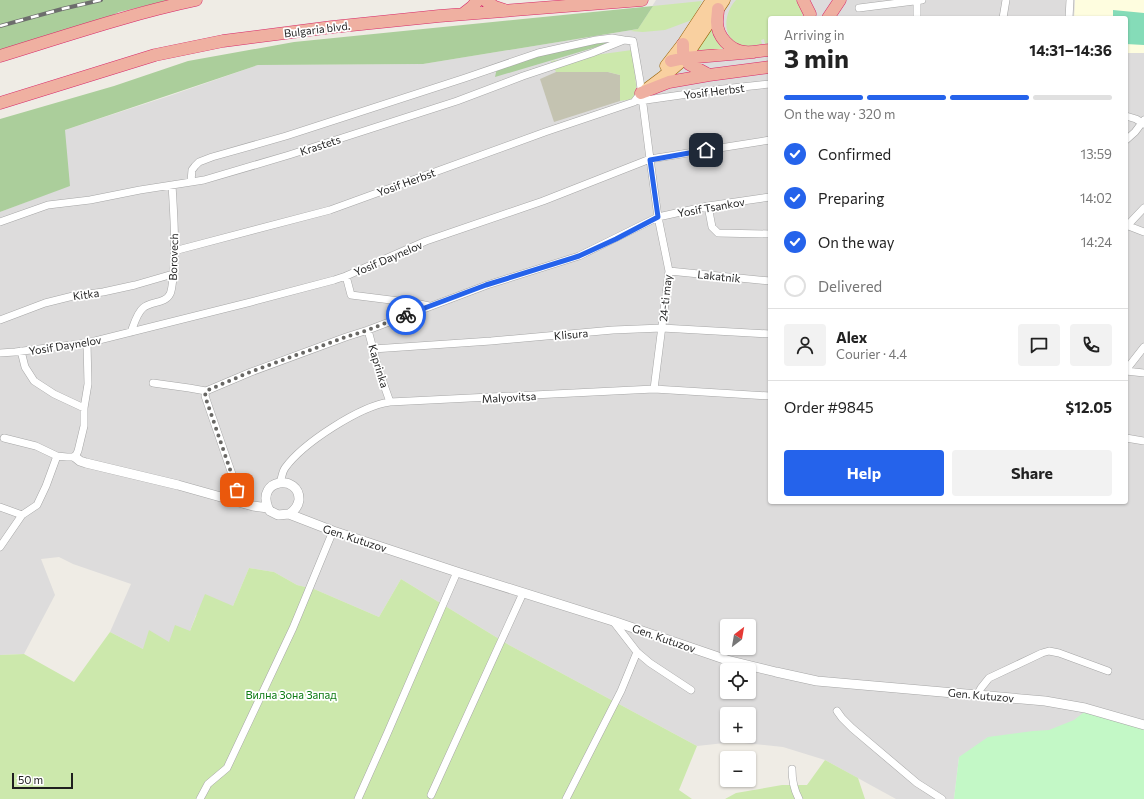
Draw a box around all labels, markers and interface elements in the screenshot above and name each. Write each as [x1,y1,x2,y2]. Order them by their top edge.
street label: Bulgaria blvd. [283,18,351,40]
text: Arriving in [784,27,844,43]
text: 14:31–14:36 [1029,41,1112,59]
text: 3 min [784,42,849,73]
street label: Yosif Herbst [683,81,746,101]
text: On the way · 320 m [784,106,895,122]
street label: Krastets [298,132,342,158]
pin [689,133,723,167]
icon: home [695,139,717,161]
icon: check [784,143,806,165]
text: Confirmed [818,145,891,163]
text: 13:59 [1081,146,1112,162]
street label: Yosif Herbst [375,165,437,199]
icon: check [784,187,806,209]
text: Preparing [818,189,884,207]
text: 14:02 [1080,190,1112,206]
street label: Yosif Tsankov [676,195,746,219]
icon: check [784,231,806,253]
street label: Borovech [166,233,180,281]
text: On the way [818,233,895,251]
text: 14:24 [1081,234,1112,250]
street label: Yosif Daynelov [352,238,425,278]
street label: Lakatnik [697,267,741,285]
street label: 24-ti may [656,273,674,322]
text: Delivered [818,277,882,295]
street label: Kitka [72,286,100,302]
courier [386,295,426,335]
icon: bike [395,304,417,326]
button: person [784,324,826,366]
button: chat [1018,324,1060,366]
button: phone [1070,324,1112,366]
street label: Klisura [553,326,589,342]
text: Alex [836,328,867,346]
street label: Yosif Daynelov [28,333,103,357]
street label: Kaprinka [366,343,392,389]
text: Courier · 4.4 [836,346,907,362]
street label: Malyovitsa [481,389,537,405]
text: Order #9845 [784,398,874,416]
text: $12.05 [1066,398,1112,416]
button: Help [784,450,944,496]
button: Share [952,450,1112,496]
pin [220,473,254,507]
icon: bag [226,479,248,501]
street label: Gen. Kutuzov [321,522,389,555]
north arrow [720,619,756,655]
map controls [720,619,756,787]
street label: Gen. Kutuzov [630,621,698,655]
button: locate [720,663,756,699]
street label: Gen. Kutuzov [947,686,1015,704]
park label: Вилна Зона Запад [245,688,337,701]
button: + [720,707,756,743]
button: − [720,751,756,787]
scale bar [12,771,73,790]
text: 50 m [18,773,43,786]

